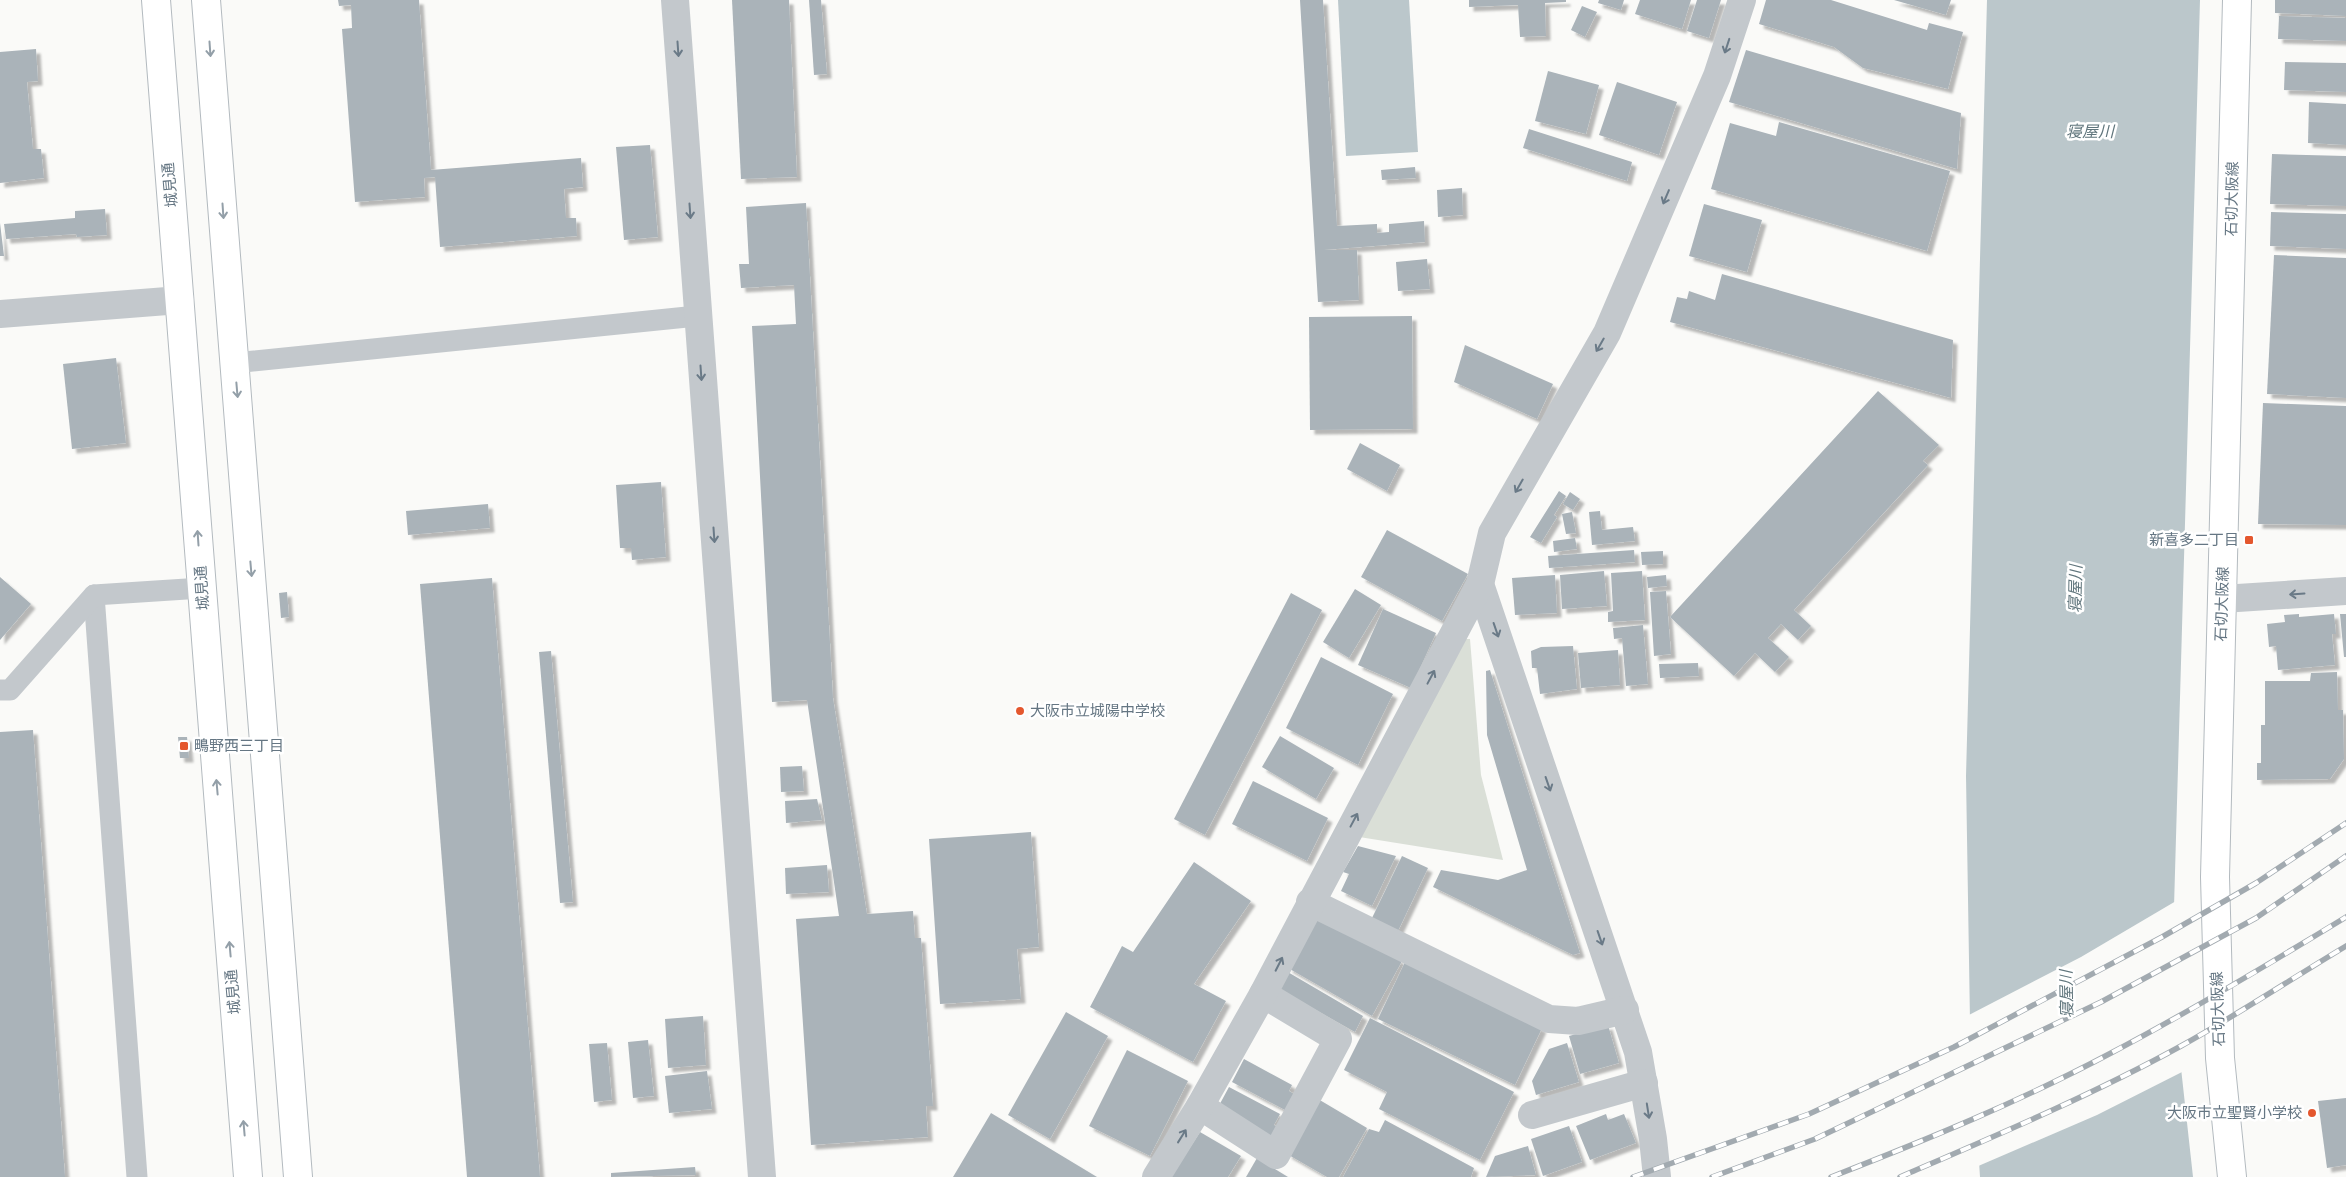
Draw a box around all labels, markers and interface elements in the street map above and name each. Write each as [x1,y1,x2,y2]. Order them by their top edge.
one-way arrow [1722,38,1731,54]
one-way arrow [205,40,215,56]
one-way arrow [674,40,683,56]
water label: 寝屋川 [2066,121,2116,140]
street label: 石切大阪線 [2221,161,2241,237]
street label: 城見通 [158,162,180,208]
one-way arrow [1660,189,1670,204]
one-way arrow [218,202,227,218]
one-way arrow [685,202,694,218]
one-way arrow [1595,338,1605,352]
one-way arrow [697,365,706,381]
one-way arrow [232,382,241,398]
one-way arrow [1514,479,1524,493]
one-way arrow [709,527,718,543]
one-way arrow [194,530,203,546]
place label: 新喜多二丁目 [2149,530,2239,548]
marker: 新喜多二丁目 [2243,534,2255,546]
one-way arrow [247,561,256,577]
water label: 寝屋川 [2065,563,2084,613]
street label: 城見通 [190,565,212,611]
street label: 石切大阪線 [2211,566,2231,642]
one-way arrow [2290,590,2306,599]
one-way arrow [1492,621,1501,637]
one-way arrow [1426,669,1436,684]
place label: 大阪市立城陽中学校 [1030,701,1165,719]
marker: 大阪市立城陽中学校 [1014,705,1026,717]
place label: 鴫野西三丁目 [194,736,284,754]
marker: 鴫野西三丁目 [178,740,190,752]
one-way arrow [1544,775,1554,791]
one-way arrow [212,779,222,795]
one-way arrow [1350,813,1359,828]
one-way arrow [1596,929,1606,945]
one-way arrow [225,941,234,957]
one-way arrow [1275,957,1284,972]
water label: 寝屋川 [2056,968,2075,1018]
street label: 城見通 [221,969,243,1015]
street label: 石切大阪線 [2207,971,2227,1047]
one-way arrow [1644,1102,1654,1118]
place label: 大阪市立聖賢小学校 [2167,1103,2302,1121]
marker: 大阪市立聖賢小学校 [2306,1107,2318,1119]
one-way arrow [239,1121,249,1137]
one-way arrow [1177,1129,1187,1143]

